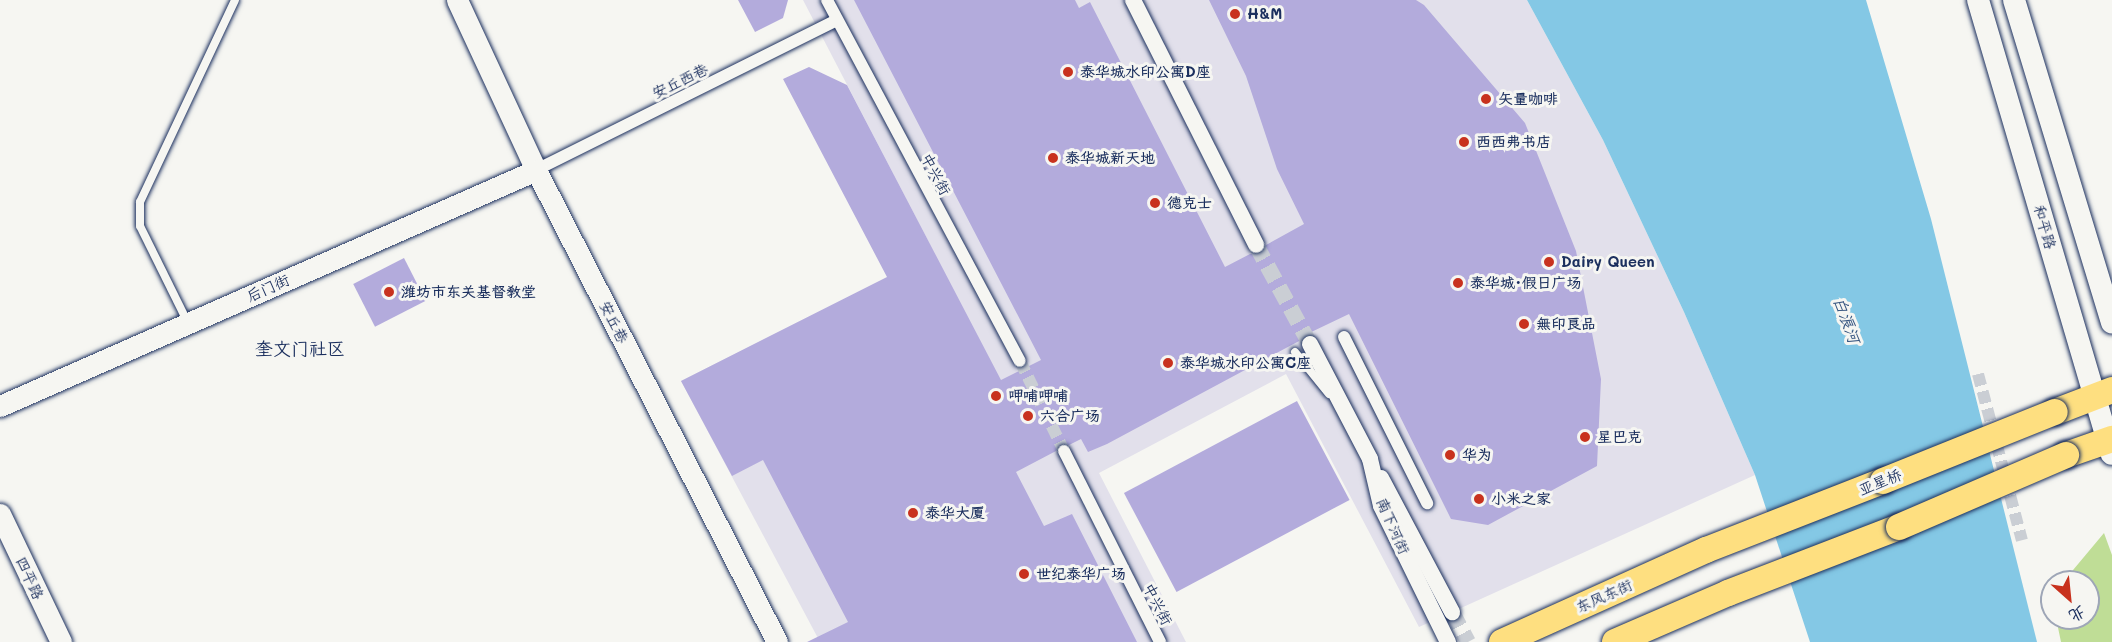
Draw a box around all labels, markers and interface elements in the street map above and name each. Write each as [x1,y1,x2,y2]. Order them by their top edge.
place label: H&M [1247,5,1282,23]
marker: H&M [1228,7,1242,21]
street label: 安丘西巷 [649,60,711,102]
place label: 泰华城水印公寓D座 [1080,63,1211,81]
marker: 泰华城水印公寓D座 [1061,65,1075,79]
place label: 矢量咖啡 [1498,90,1558,108]
marker: 矢量咖啡 [1479,92,1493,106]
place label: 西西弗书店 [1476,133,1551,151]
marker: 西西弗书店 [1457,135,1471,149]
place label: 泰华城新天地 [1065,149,1155,167]
street label: 中兴街 [917,150,955,198]
marker: 泰华城新天地 [1046,151,1060,165]
place label: 德克士 [1167,194,1212,212]
marker: 德克士 [1148,196,1162,210]
street label: 和平路 [2030,203,2060,251]
place label: Dairy Queen [1561,253,1655,271]
marker: Dairy Queen [1542,255,1556,269]
street label: 后门街 [244,271,292,305]
place label: 泰华城·假日广场 [1470,274,1582,292]
marker: 泰华城·假日广场 [1451,276,1465,290]
place label: 潍坊市东关基督教堂 [401,283,536,301]
marker: 潍坊市东关基督教堂 [382,285,396,299]
water label: 白浪河 [1830,294,1864,346]
street label: 安丘巷 [596,298,632,346]
place label: 無印良品 [1536,315,1596,333]
marker: 無印良品 [1517,317,1531,331]
district label: 奎文门社区 [255,337,345,359]
place label: 泰华城水印公寓C座 [1180,354,1311,372]
marker: 泰华城水印公寓C座 [1161,356,1175,370]
place label: 呷哺呷哺 [1008,387,1068,405]
marker: 呷哺呷哺 [989,389,1003,403]
place label: 六合广场 [1040,407,1100,425]
marker: 六合广场 [1021,409,1035,423]
place label: 星巴克 [1597,428,1642,446]
marker: 星巴克 [1578,430,1592,444]
place label: 华为 [1462,446,1492,464]
marker: 华为 [1443,448,1457,462]
street label: 亚星桥 [1856,465,1904,499]
place label: 小米之家 [1491,490,1551,508]
marker: 小米之家 [1472,492,1486,506]
street label: 南下河街 [1373,495,1413,557]
place label: 泰华大厦 [925,504,985,522]
marker: 泰华大厦 [906,506,920,520]
street label: 四平路 [12,554,48,602]
place label: 世纪泰华广场 [1036,565,1126,583]
marker: 世纪泰华广场 [1017,567,1031,581]
north arrow [2040,570,2100,630]
street label: 东风东街 [1573,576,1635,616]
street label: 中兴街 [1140,580,1176,628]
text: 北 [2066,602,2089,628]

